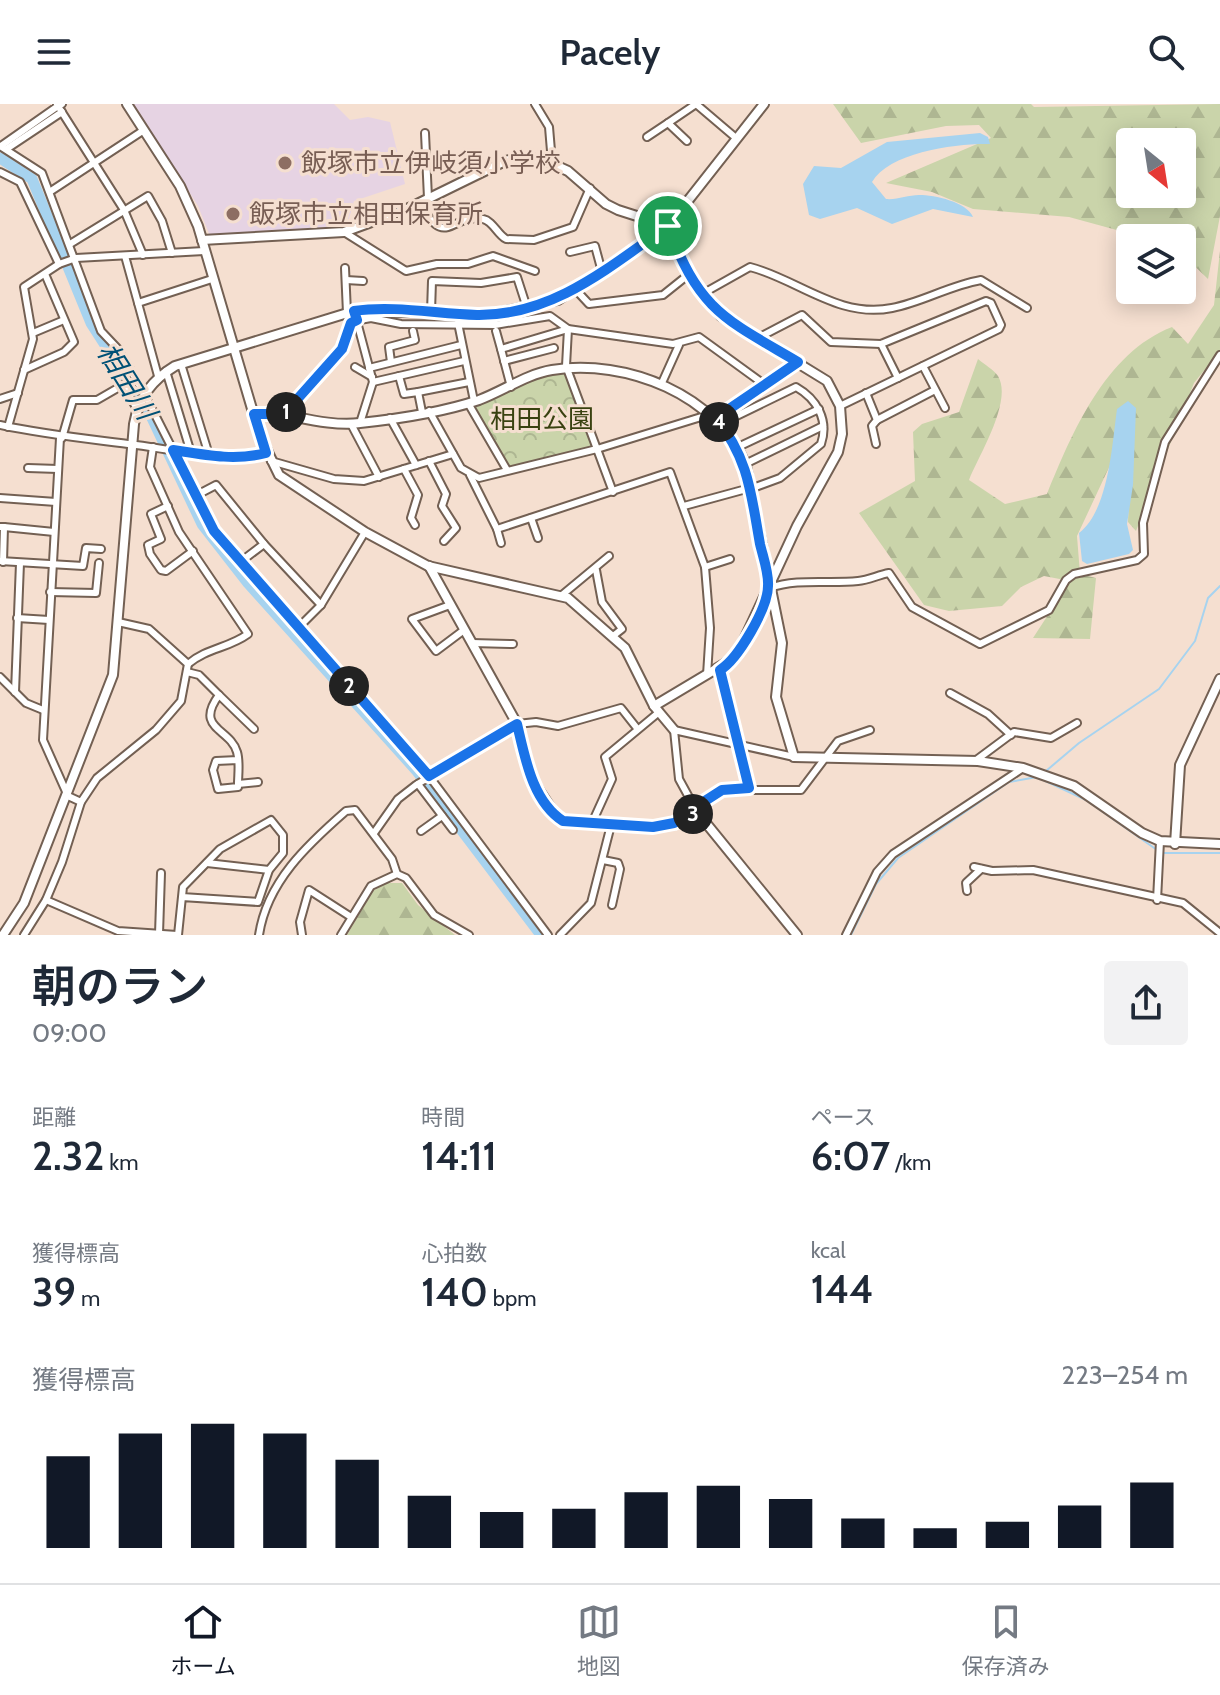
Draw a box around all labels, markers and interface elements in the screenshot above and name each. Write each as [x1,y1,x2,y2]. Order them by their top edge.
icon: menu [32,30,76,74]
text: Pacely [560,30,660,74]
icon: search [1144,30,1188,74]
north arrow [1116,128,1196,208]
map controls [1116,128,1196,304]
place label: 飯塚市立伊岐須小学校 [301,147,561,179]
marker: 飯塚市立伊岐須小学校 [276,154,294,172]
pin [634,192,702,260]
place label: 飯塚市立相田保育所 [249,198,483,230]
icon: arrive [646,204,690,248]
marker: 飯塚市立相田保育所 [224,205,242,223]
button: layers [1116,224,1196,304]
water label: 相田川 [90,336,165,428]
pin: 1 [266,392,306,432]
text: 1 [282,398,290,425]
pin: 4 [699,402,739,442]
park label: 相田公園 [490,403,594,435]
text: 4 [712,408,726,435]
pin: 2 [329,666,369,706]
text: 2 [343,672,355,699]
pin: 3 [673,794,713,834]
text: 3 [687,800,699,827]
text: 朝のラン [32,960,208,1013]
button: share [1104,961,1188,1045]
text: 09:00 [32,1017,107,1049]
text: 距離 [32,1104,76,1131]
text: 時間 [421,1104,465,1131]
text: ペース [811,1104,876,1131]
text: 2.32 [32,1131,104,1180]
text: 14:11 [421,1131,497,1180]
text: 6:07 [811,1131,890,1180]
text: km [104,1149,139,1176]
text: /km [890,1149,931,1176]
text: kcal [811,1237,846,1264]
text: 獲得標高 [32,1240,120,1267]
text: 心拍数 [421,1240,487,1267]
text: 144 [811,1264,873,1313]
text: 39 [32,1267,76,1316]
text: 140 [421,1267,488,1316]
text: m [76,1285,100,1312]
text: bpm [488,1285,537,1312]
text: 223–254 m [1062,1359,1188,1391]
text: 獲得標高 [32,1364,136,1396]
tab: ホーム [170,1600,236,1680]
tab: 地図 [577,1600,621,1680]
tab: 保存済み [962,1600,1050,1680]

